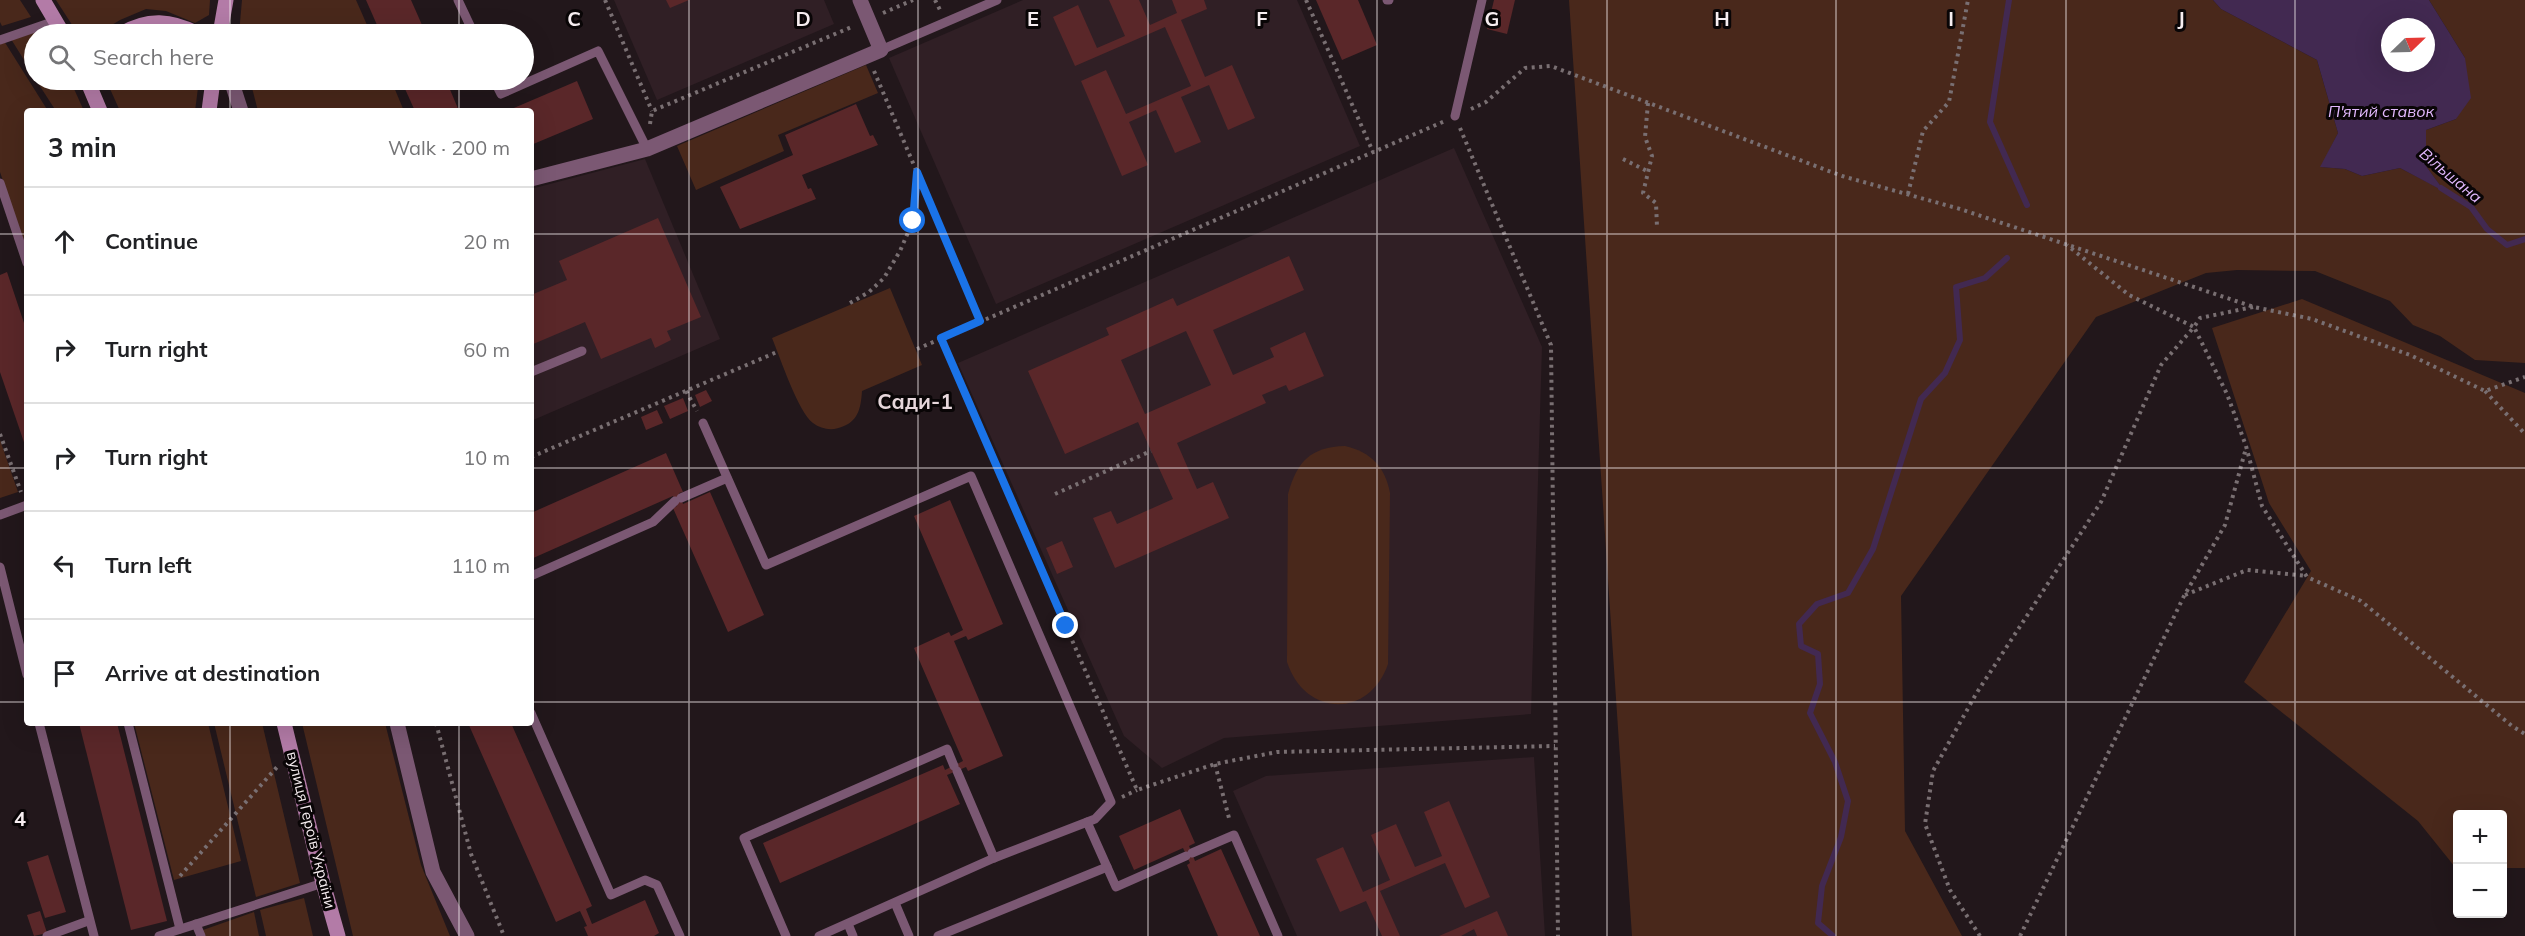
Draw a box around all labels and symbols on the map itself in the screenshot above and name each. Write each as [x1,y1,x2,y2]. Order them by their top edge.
text: C [567,6,581,31]
text: D [795,6,811,31]
text: E [1027,6,1039,31]
text: F [1256,6,1268,31]
text: G [1485,6,1499,31]
text: H [1714,6,1730,31]
text: I [1948,6,1954,31]
text: J [2177,6,2185,31]
north arrow [2381,18,2435,72]
water label: П'ятий ставок [2328,101,2434,121]
water label: Вільшана [2416,143,2486,207]
route start [899,207,925,233]
district label: Сади-1 [877,388,953,414]
route end [1052,612,1078,638]
street label: вулиця Героїв України [283,749,340,910]
text: 4 [14,806,26,831]

